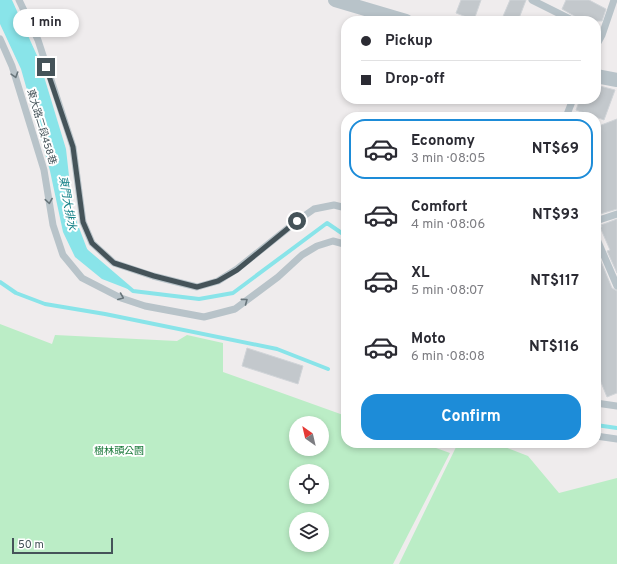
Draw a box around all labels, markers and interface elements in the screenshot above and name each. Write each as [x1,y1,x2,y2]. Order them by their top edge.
callout: 1 min [13,9,79,37]
text: 1 min [30,15,62,31]
text: Pickup [385,32,433,51]
route end [37,58,55,76]
text: Drop-off [385,70,445,89]
one-way arrow [10,72,19,79]
street label: 東大路二段458巷 [23,88,59,166]
icon: car [363,131,399,167]
text: Economy [411,132,475,151]
text: NT$69 [532,140,579,159]
text: 3 min · 08:05 [411,151,485,167]
water label: 東門大排水 [55,175,79,232]
icon: car [363,197,399,233]
one-way arrow [44,198,53,204]
text: Comfort [411,198,468,217]
text: NT$93 [532,206,579,225]
route start [288,212,306,230]
text: 4 min · 08:06 [411,217,485,233]
icon: car [363,263,399,299]
text: XL [411,264,429,283]
text: NT$117 [530,272,579,291]
text: 5 min · 08:07 [411,283,484,299]
one-way arrow [117,293,124,301]
one-way arrow [241,298,248,306]
icon: car [363,329,399,365]
text: Moto [411,330,446,349]
text: NT$116 [529,338,579,357]
text: 6 min · 08:08 [411,349,485,365]
button: Confirm [361,394,581,440]
north arrow [289,416,329,456]
map controls [289,416,329,552]
park label: 樹林頭公園 [94,445,144,458]
button: locate [289,464,329,504]
button: layers [289,512,329,552]
scale bar [12,536,113,555]
text: 50 m [18,538,44,552]

